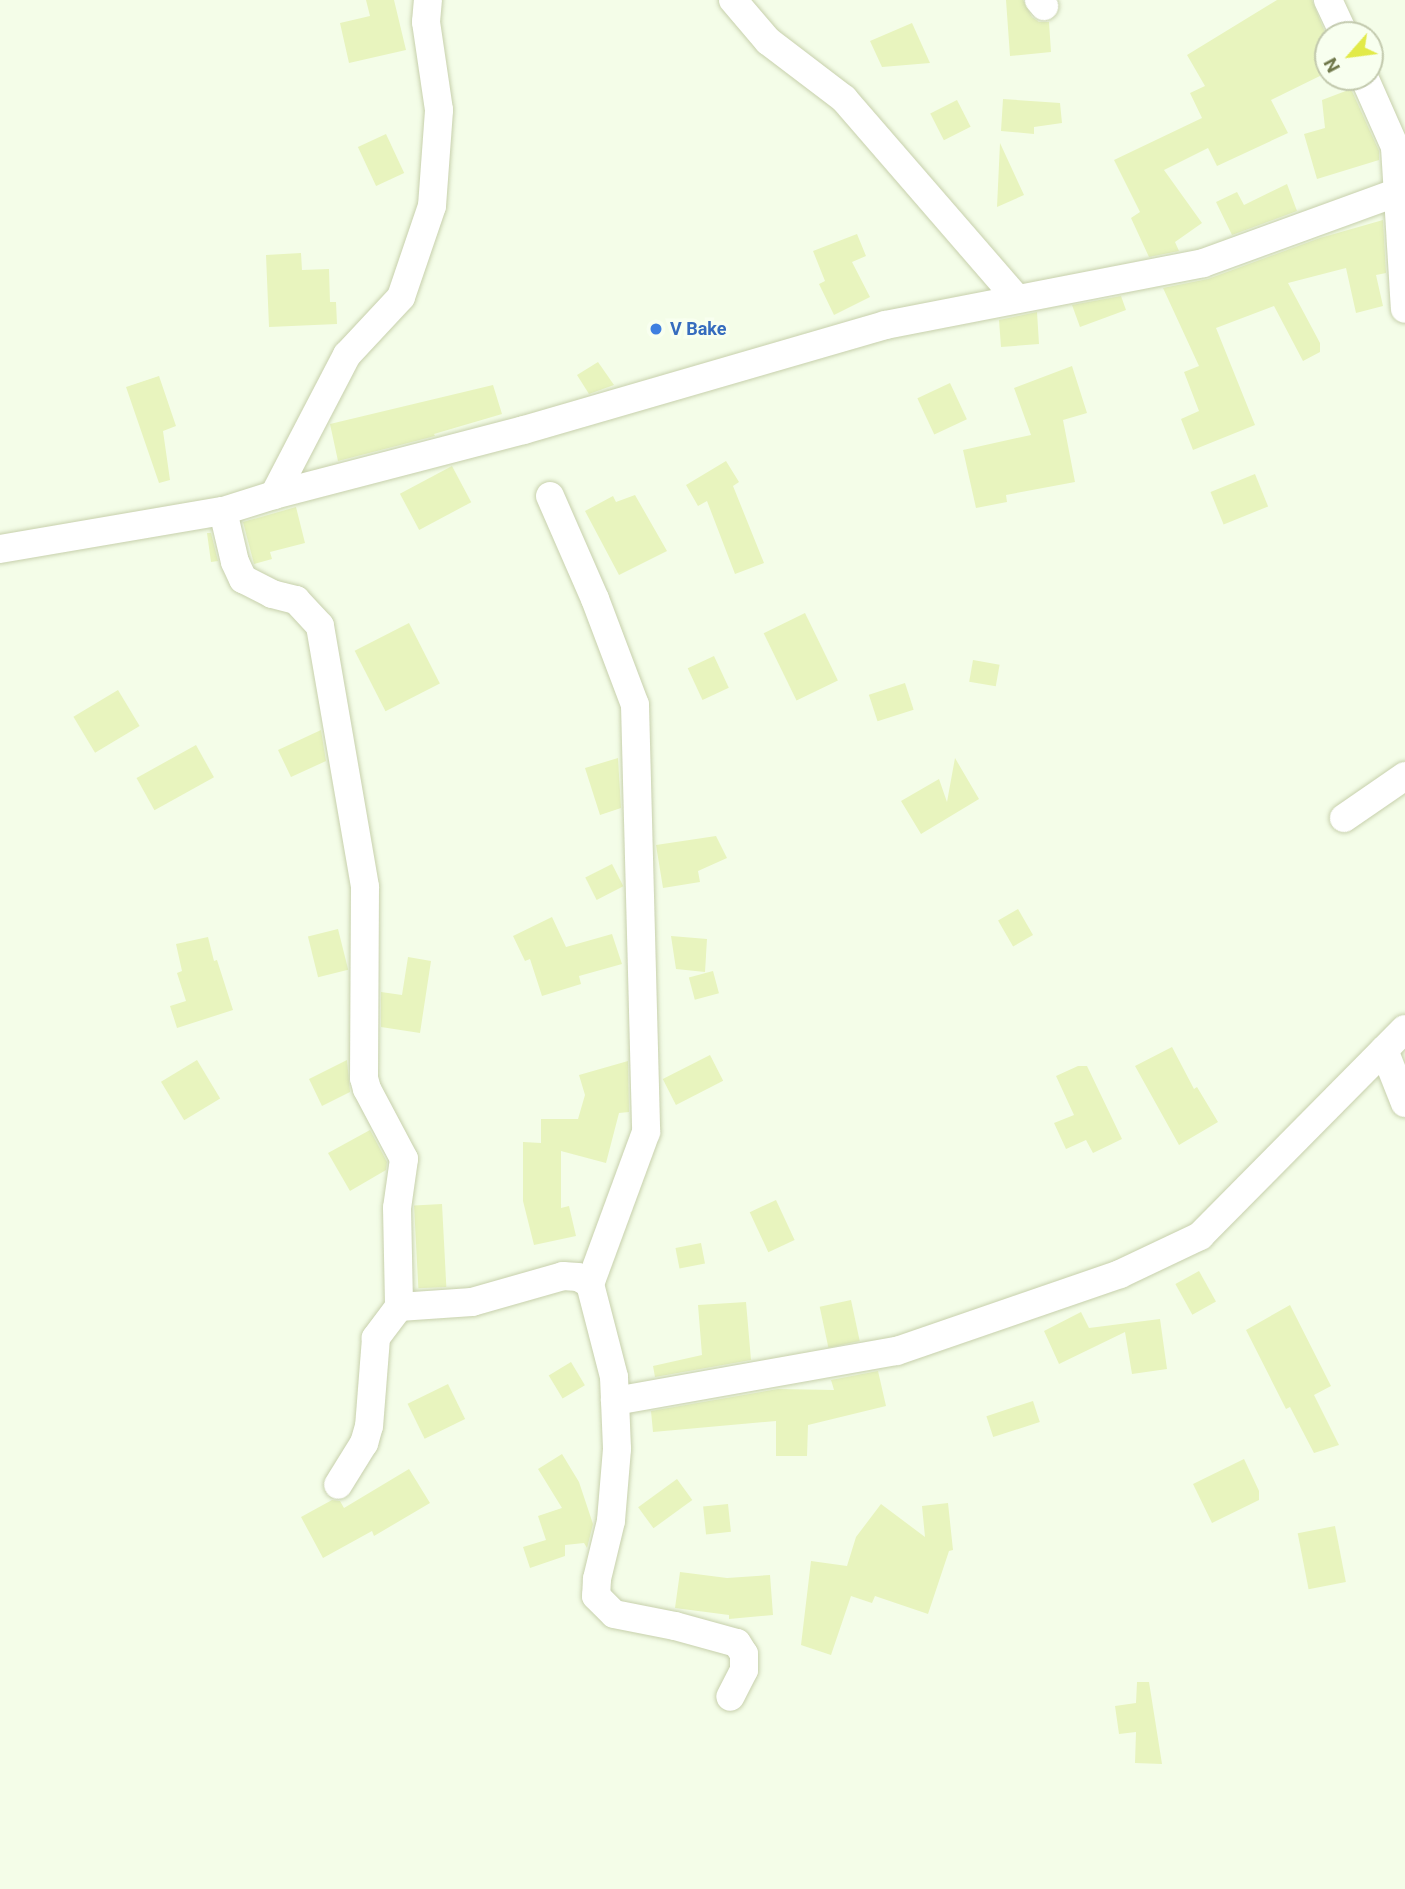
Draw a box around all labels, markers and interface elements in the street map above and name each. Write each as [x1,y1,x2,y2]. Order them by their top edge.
north arrow [1314,21,1384,91]
text: N [1318,54,1345,76]
place label: V Bake [670,318,727,340]
marker: V Bake [648,321,664,337]

